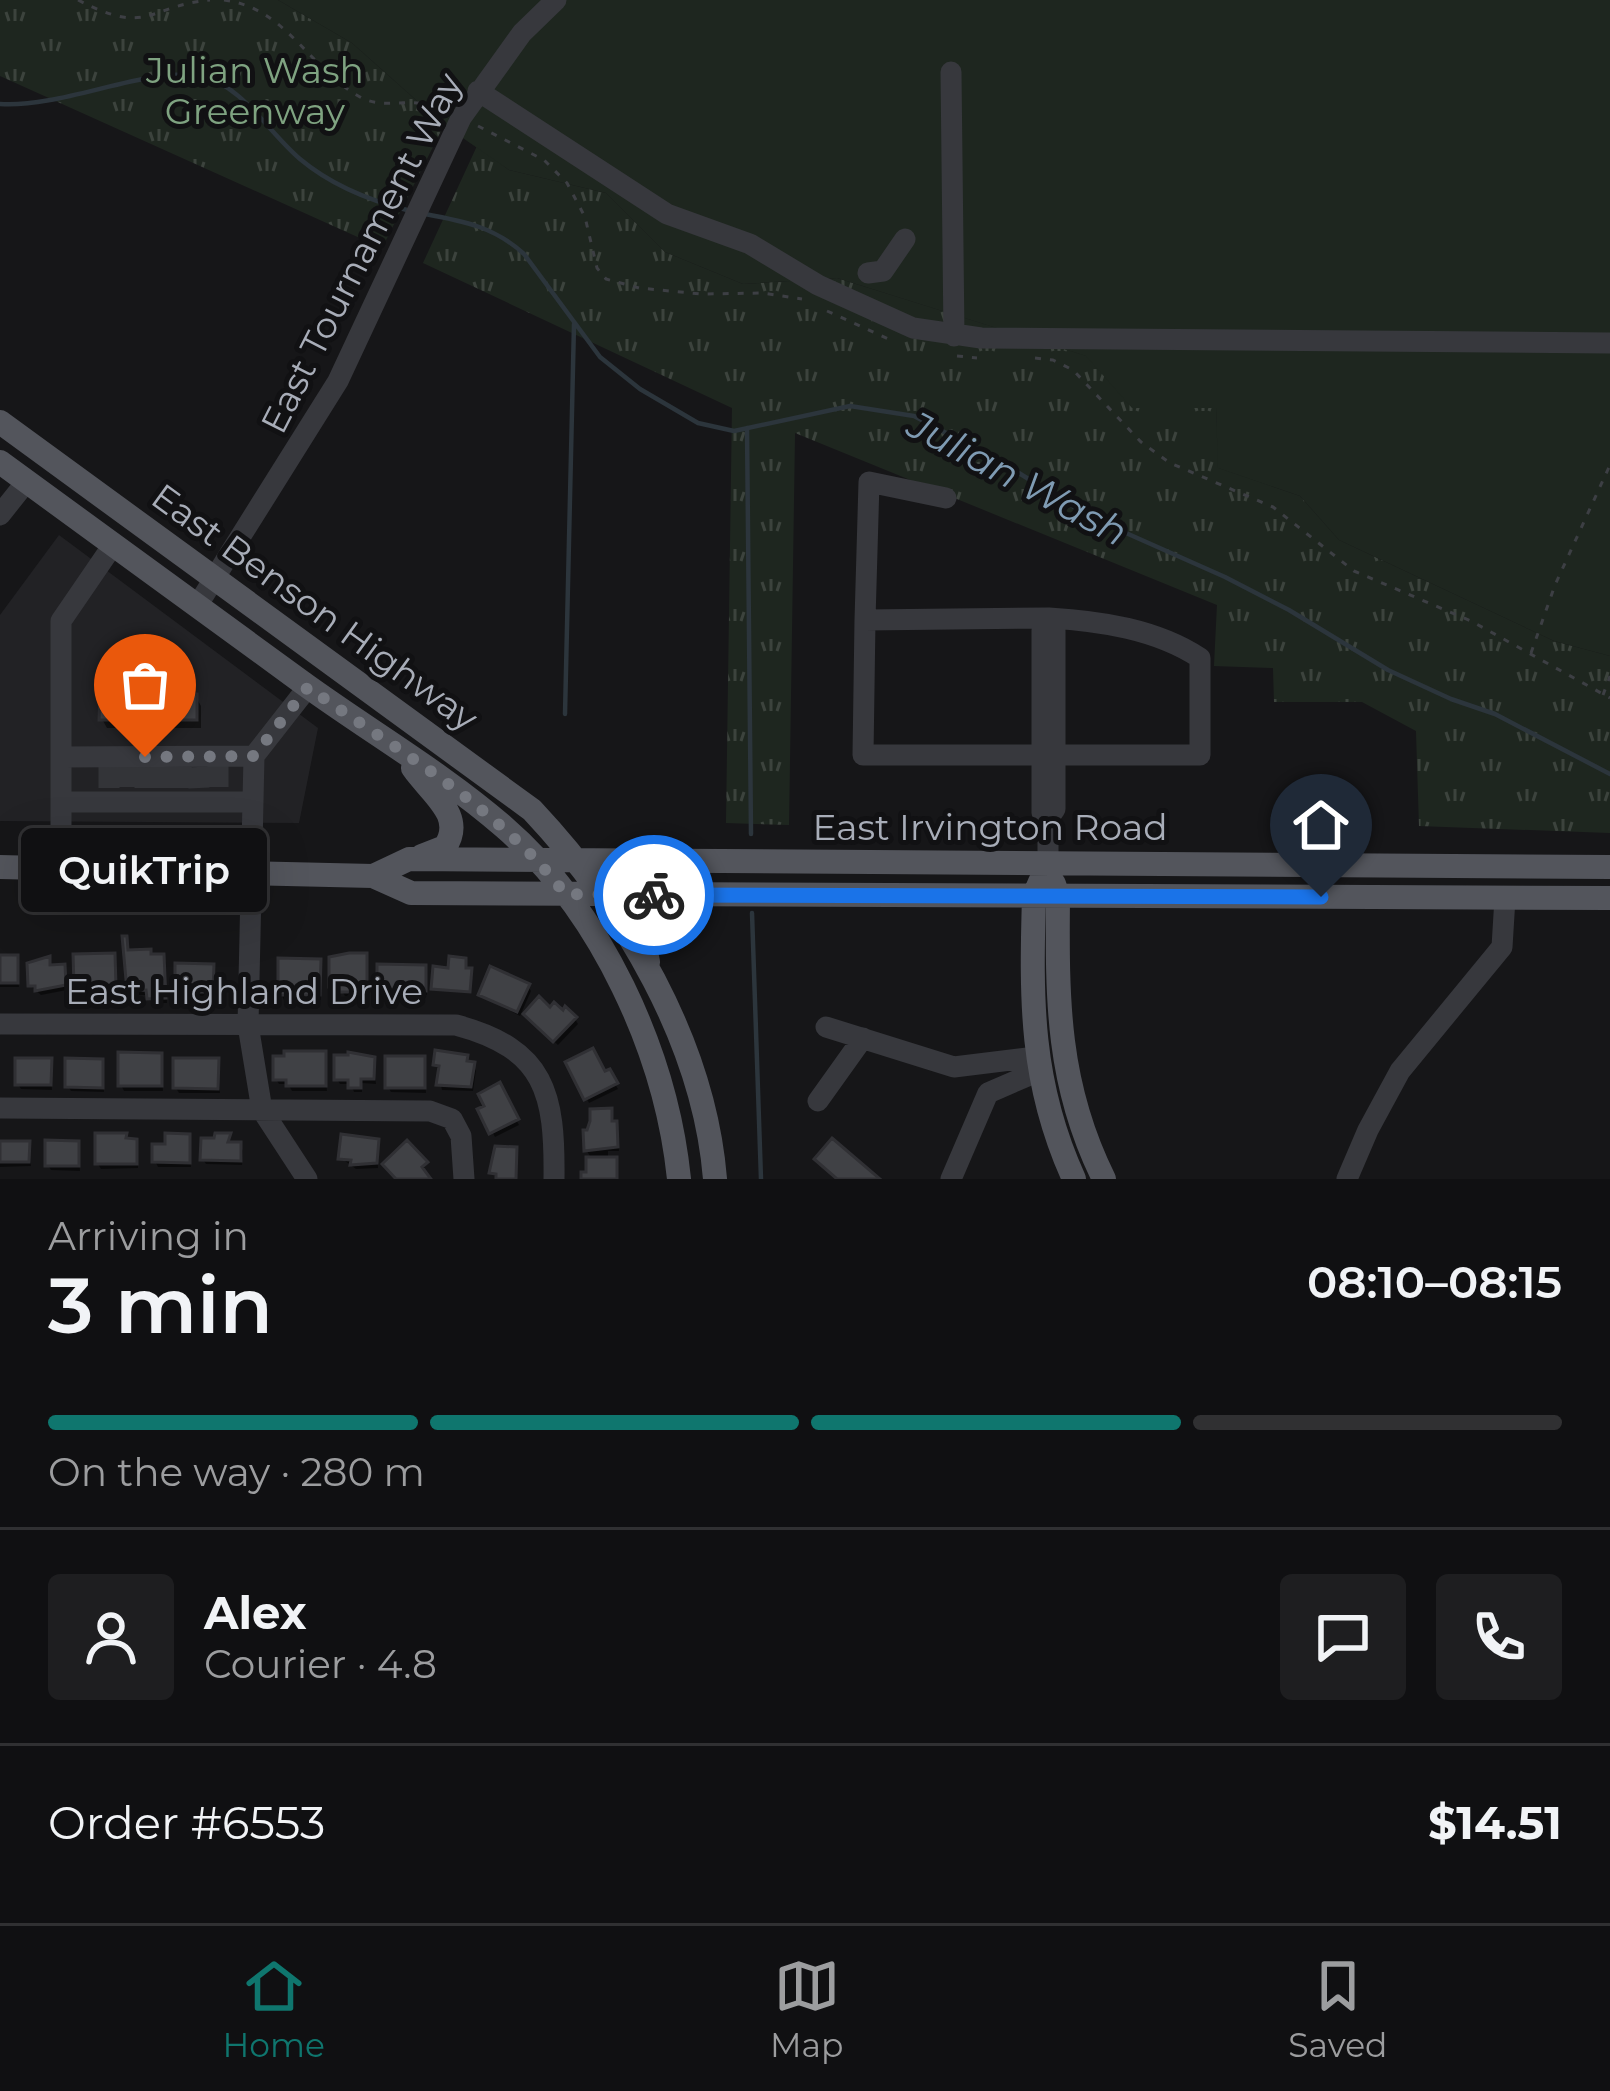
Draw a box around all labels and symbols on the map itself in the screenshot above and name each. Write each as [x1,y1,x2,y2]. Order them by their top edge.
park label: Julian Wash Greenway [145,48,364,133]
street label: East Tournament Way [251,65,471,440]
water label: Julian Wash [898,399,1136,556]
street label: East Benson Highway [143,474,487,740]
pin [94,634,196,757]
pin [1270,774,1372,897]
street label: East Irvington Road [812,805,1168,849]
callout: QuikTrip [22,829,268,913]
courier [594,835,714,955]
street label: East Highland Drive [65,969,423,1013]

